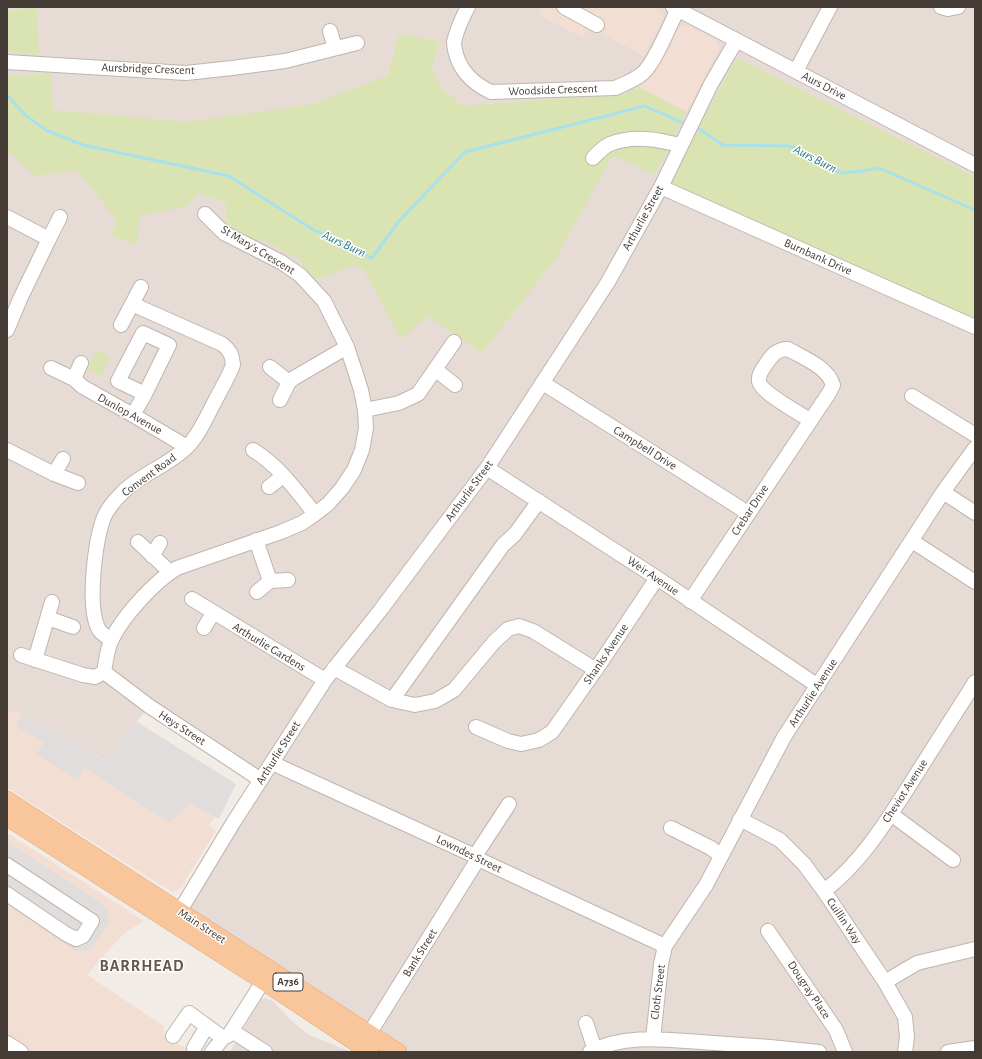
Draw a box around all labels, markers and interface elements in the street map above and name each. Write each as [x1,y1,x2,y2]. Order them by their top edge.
street label: Aursbridge Crescent [101,60,195,78]
street label: Aurs Drive [799,69,849,103]
street label: Woodside Crescent [508,81,598,99]
water label: Aurs Burn [791,142,839,176]
street label: Arthurlie Street [619,183,667,253]
street label: St Mary's Crescent [218,222,298,278]
water label: Aurs Burn [320,227,368,261]
street label: Burnbank Drive [782,236,854,278]
street label: Dunlop Avenue [95,390,165,438]
street label: Campbell Drive [611,423,679,473]
street label: Convent Road [119,450,179,500]
street label: Arthurlie Street [442,458,496,524]
street label: Crebar Drive [728,482,772,538]
street label: Weir Avenue [624,553,682,599]
street label: Arthurlie Gardens [230,620,308,674]
street label: Shanks Avenue [580,621,632,687]
street label: Arthurlie Avenue [785,656,841,730]
street label: Heys Street [156,707,208,749]
street label: Arthurlie Street [253,719,303,787]
street label: Cheviot Avenue [879,757,931,825]
street label: Lowndes Street [434,832,504,876]
street label: Cuillin Way [823,895,865,947]
street label: Main Street [175,905,229,947]
street label: Bank Street [400,926,440,980]
district label: BARRHEAD [99,956,185,976]
street label: Dougray Place [784,958,834,1022]
street label: Cloth Street [647,964,669,1020]
road number: A736 [273,973,303,991]

